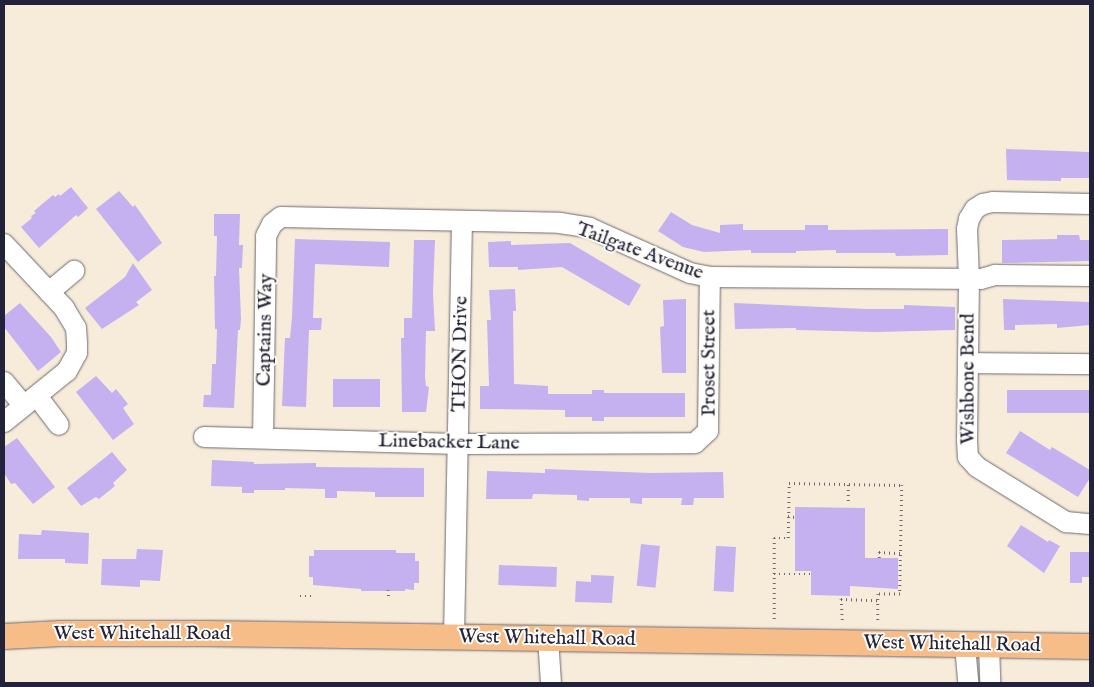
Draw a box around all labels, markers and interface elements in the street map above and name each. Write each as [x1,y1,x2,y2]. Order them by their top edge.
street label: Tailgate Avenue [573,217,707,285]
street label: Captains Way [252,273,278,387]
street label: THON Drive [447,296,473,412]
street label: Proset Street [697,310,721,416]
street label: Wishbone Bend [956,313,980,445]
street label: Linebacker Lane [378,429,520,455]
street label: West Whitehall Road [53,621,231,645]
street label: West Whitehall Road [458,624,636,652]
street label: West Whitehall Road [863,630,1041,658]

